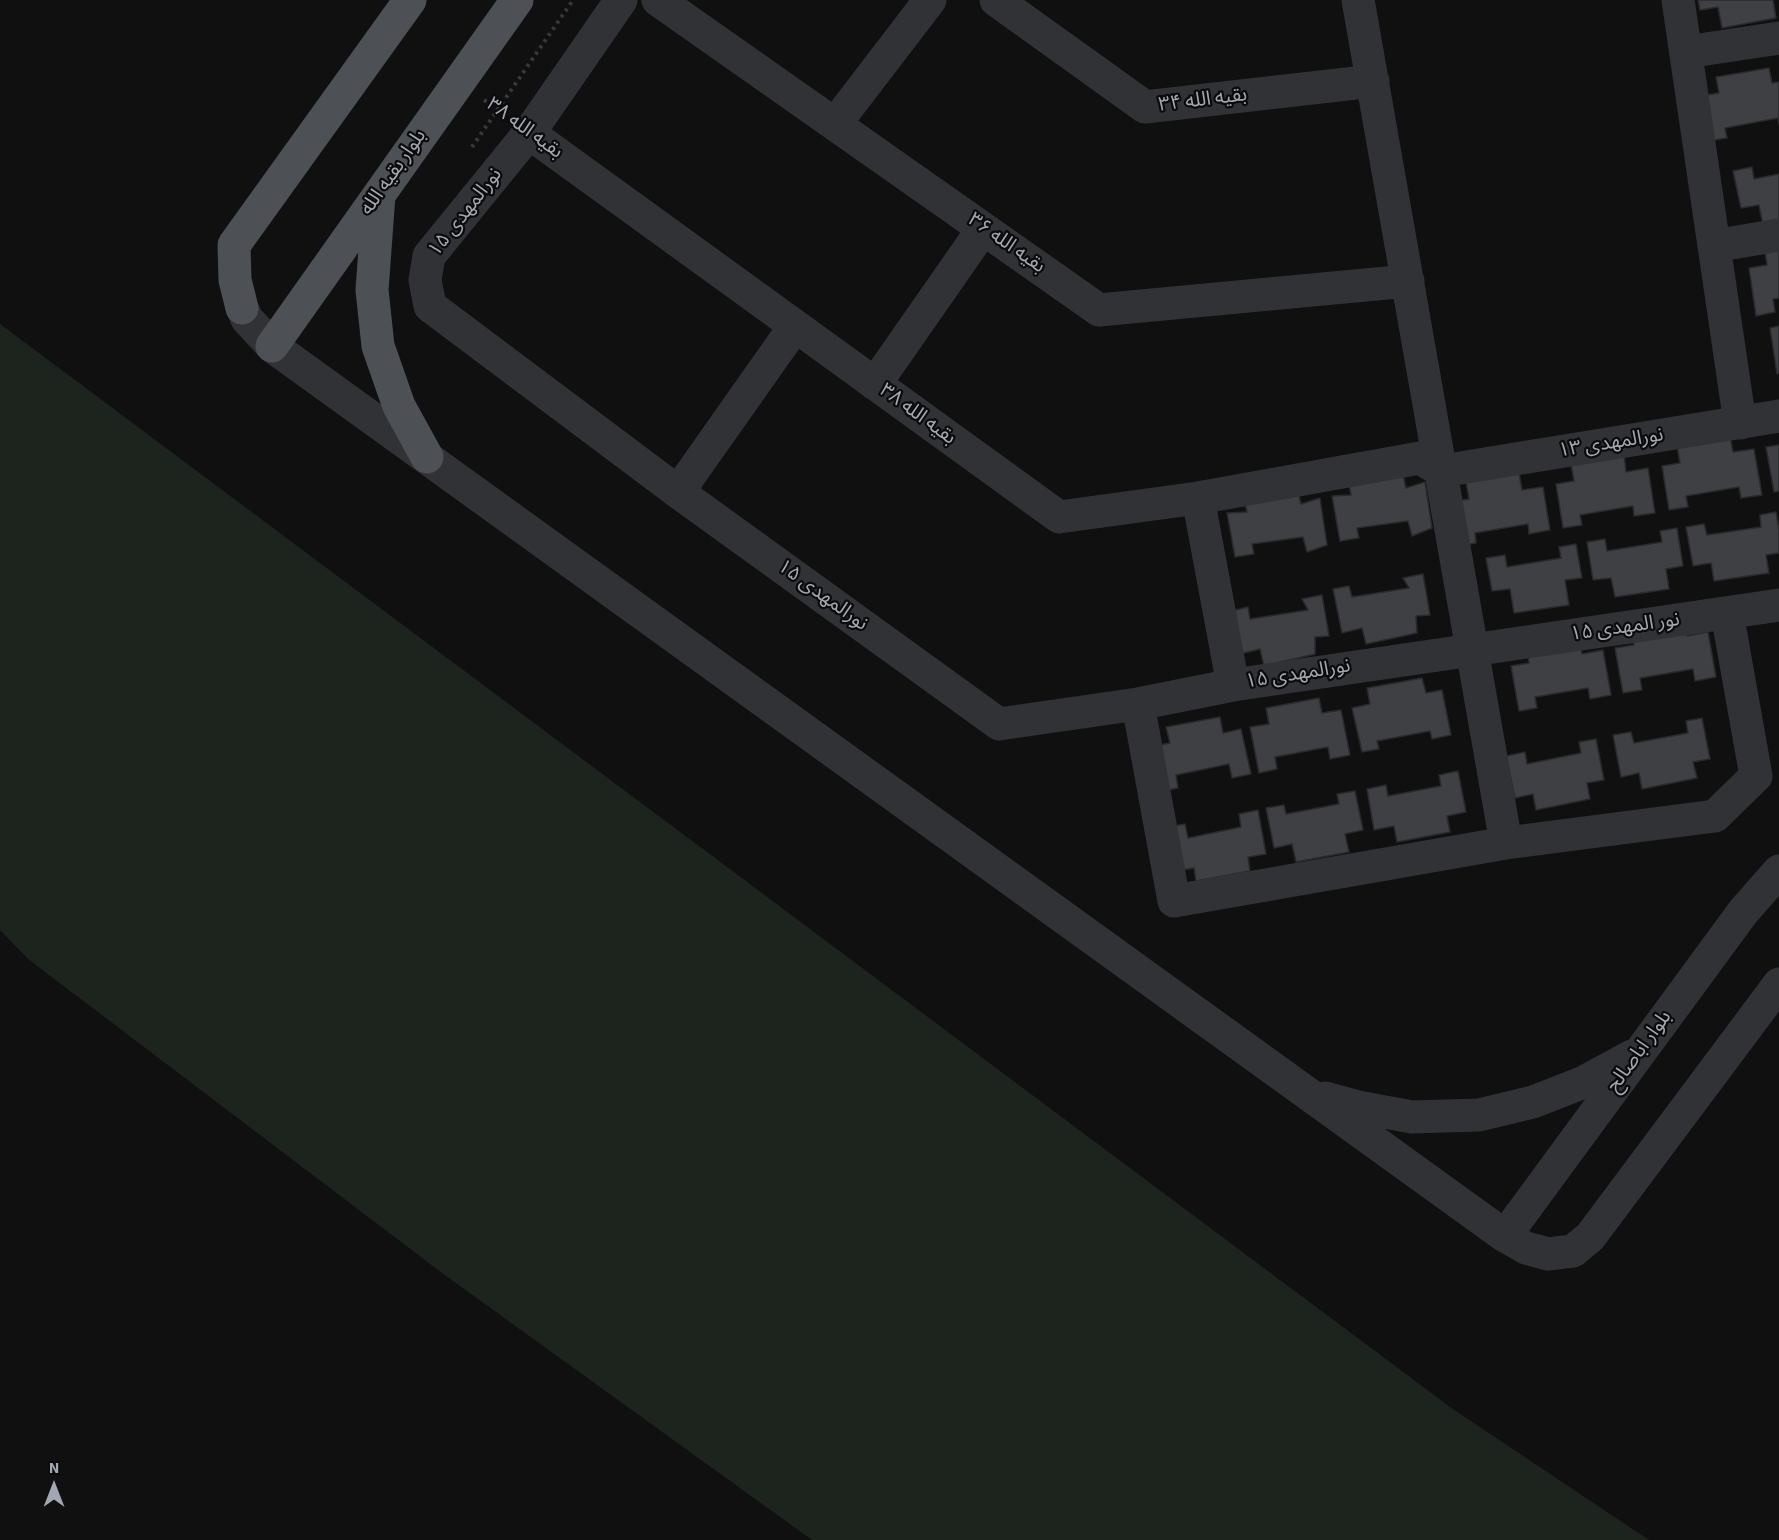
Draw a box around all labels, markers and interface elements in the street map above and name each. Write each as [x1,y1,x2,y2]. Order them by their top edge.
street label: بقیه الله ۳۴ [1157,84,1249,118]
street label: بقیه الله ۳۸ [481,93,567,165]
street label: بلوار بقیه الله [356,126,432,220]
street label: نورالمهدی ۱۵ [424,164,508,262]
street label: بقیه الله ۳۶ [963,209,1049,279]
street label: بقیه الله ۳۸ [874,379,960,451]
street label: نورالمهدی ۱۳ [1557,424,1665,464]
street label: نورالمهدی ۱۵ [772,555,872,637]
street label: نور المهدی ۱۵ [1569,608,1681,648]
street label: نورالمهدی ۱۵ [1244,655,1352,695]
street label: بلوار اباصالح [1602,1007,1678,1097]
north arrow [24,1456,84,1516]
text: N [49,1457,59,1479]

